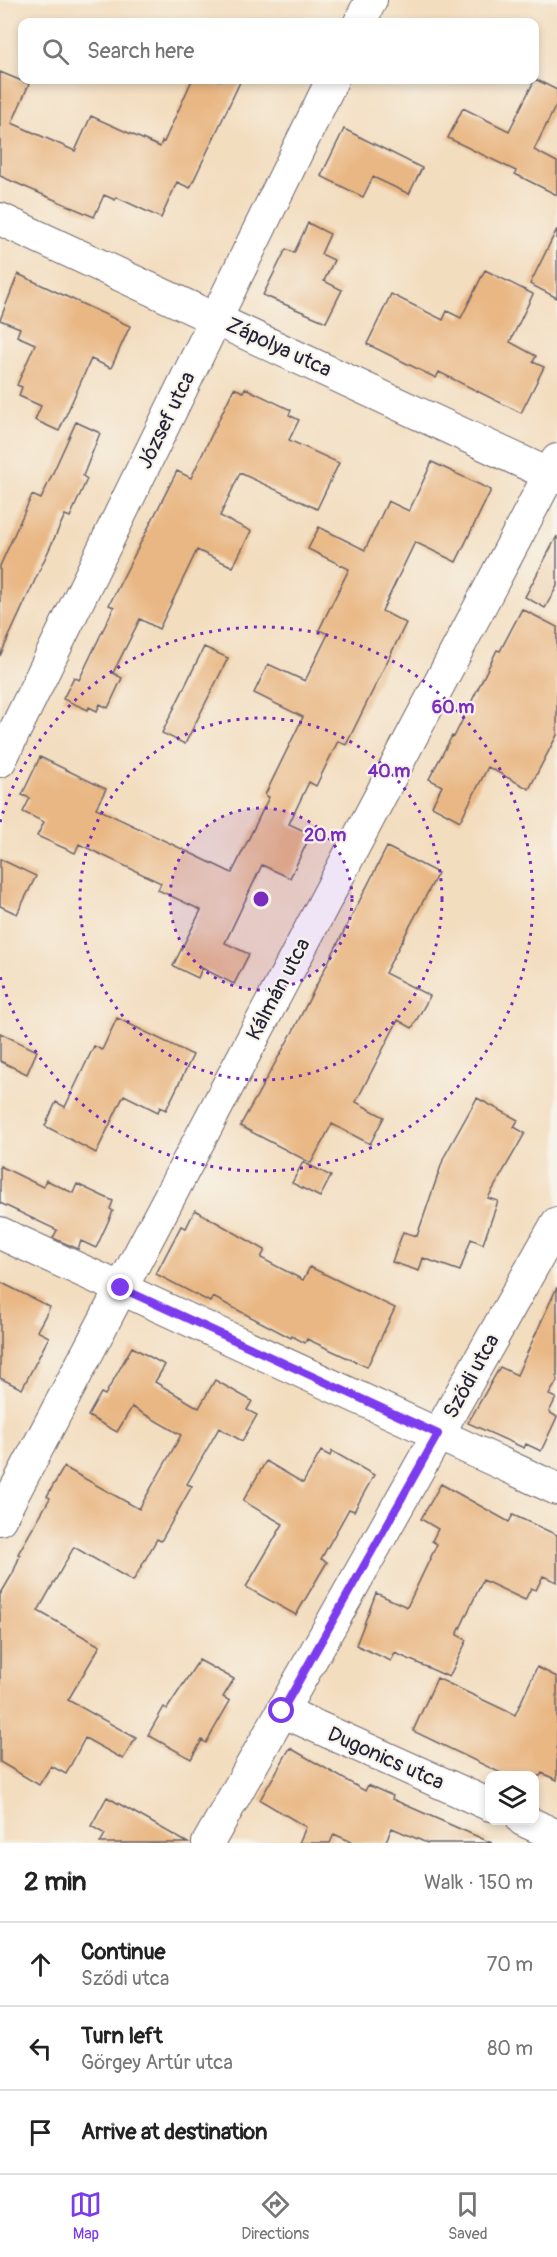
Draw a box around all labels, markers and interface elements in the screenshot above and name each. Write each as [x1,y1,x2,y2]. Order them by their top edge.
search box [18,18,539,84]
icon: search [39,35,72,68]
text: Search here [87,37,194,65]
street label: Zápolya utca [222,311,336,384]
street label: József utca [131,367,202,473]
text: 60 m [432,696,474,719]
text: 40 m [368,760,410,783]
text: 20 m [304,824,346,847]
centre of rings [251,889,271,909]
street label: Kálmán utca [240,934,317,1045]
route end [107,1274,133,1300]
street label: Sződi utca [437,1329,506,1423]
route start [268,1697,294,1723]
street label: Dugonics utca [323,1721,448,1796]
map controls [485,1771,539,1825]
button: layers [485,1771,539,1825]
text: 2 min [24,1866,86,1898]
text: Walk · 150 m [424,1870,533,1895]
text: Continue [81,1938,165,1966]
icon: ahead [24,1948,57,1981]
text: 70 m [487,1952,533,1977]
text: Sződi utca [81,1966,169,1991]
text: Turn left [81,2022,163,2050]
icon: left [24,2032,57,2065]
text: 80 m [487,2036,533,2061]
text: Görgey Artúr utca [81,2050,233,2075]
icon: arrive [24,2116,57,2149]
text: Arrive at destination [81,2118,267,2146]
tab: Map [69,2188,102,2244]
tab: Directions [241,2188,309,2244]
tab: Saved [448,2188,488,2244]

